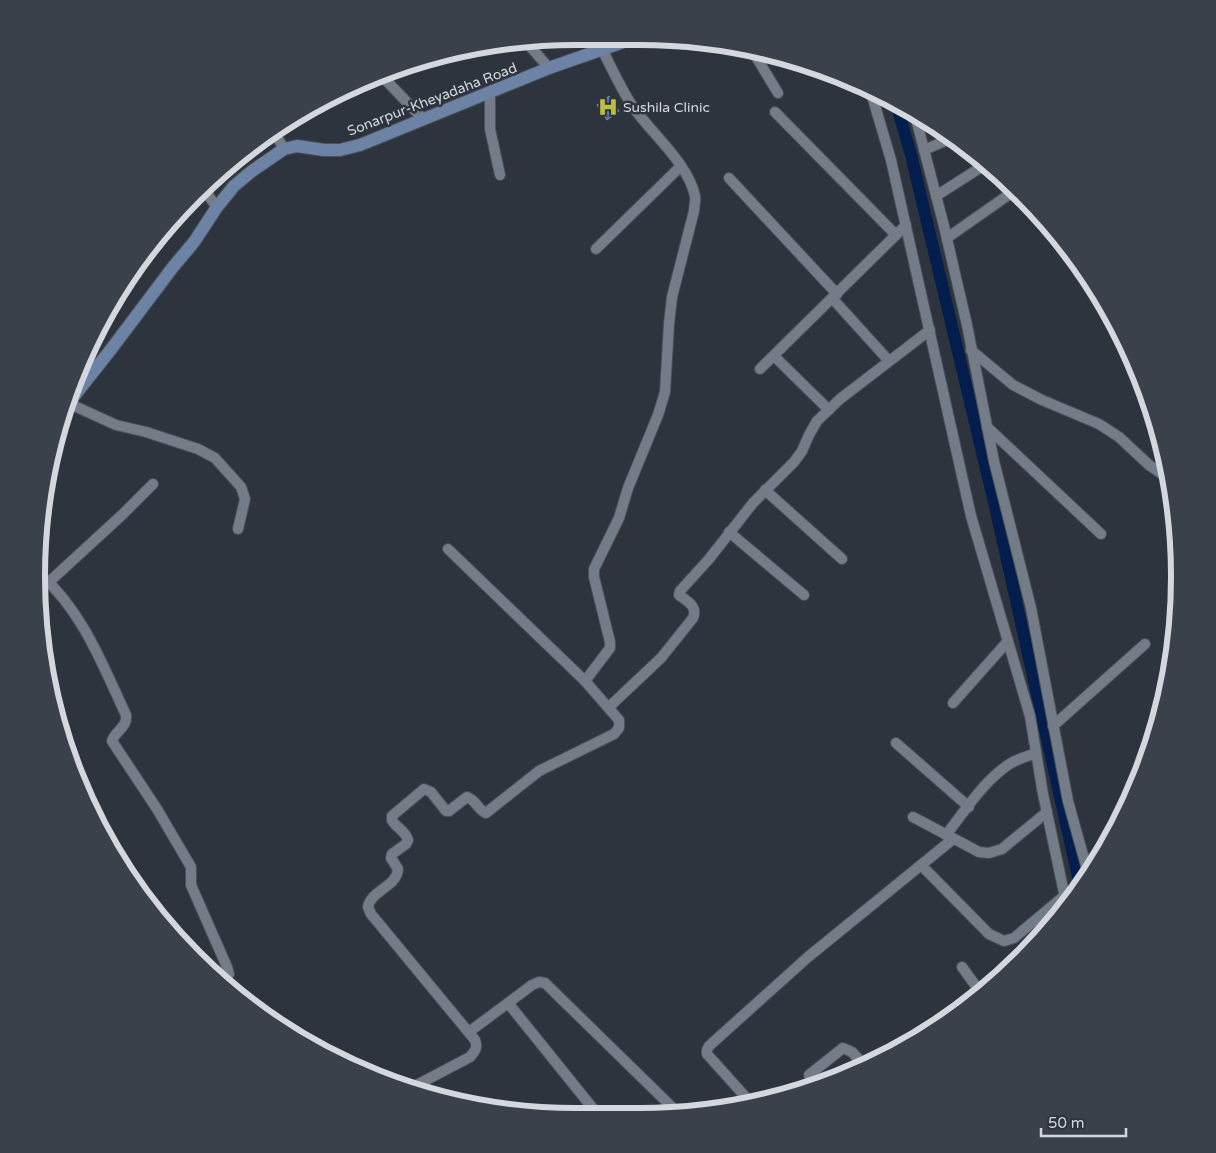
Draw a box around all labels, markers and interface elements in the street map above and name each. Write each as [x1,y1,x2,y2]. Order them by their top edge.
street label: Sonarpur-Kheyadaha Road [345,59,519,140]
hospital icon: Sushila Clinic [597,96,619,118]
place label: Sushila Clinic [623,99,710,116]
scale bar [1041,1106,1126,1138]
text: 50 m [1048,1114,1085,1132]

